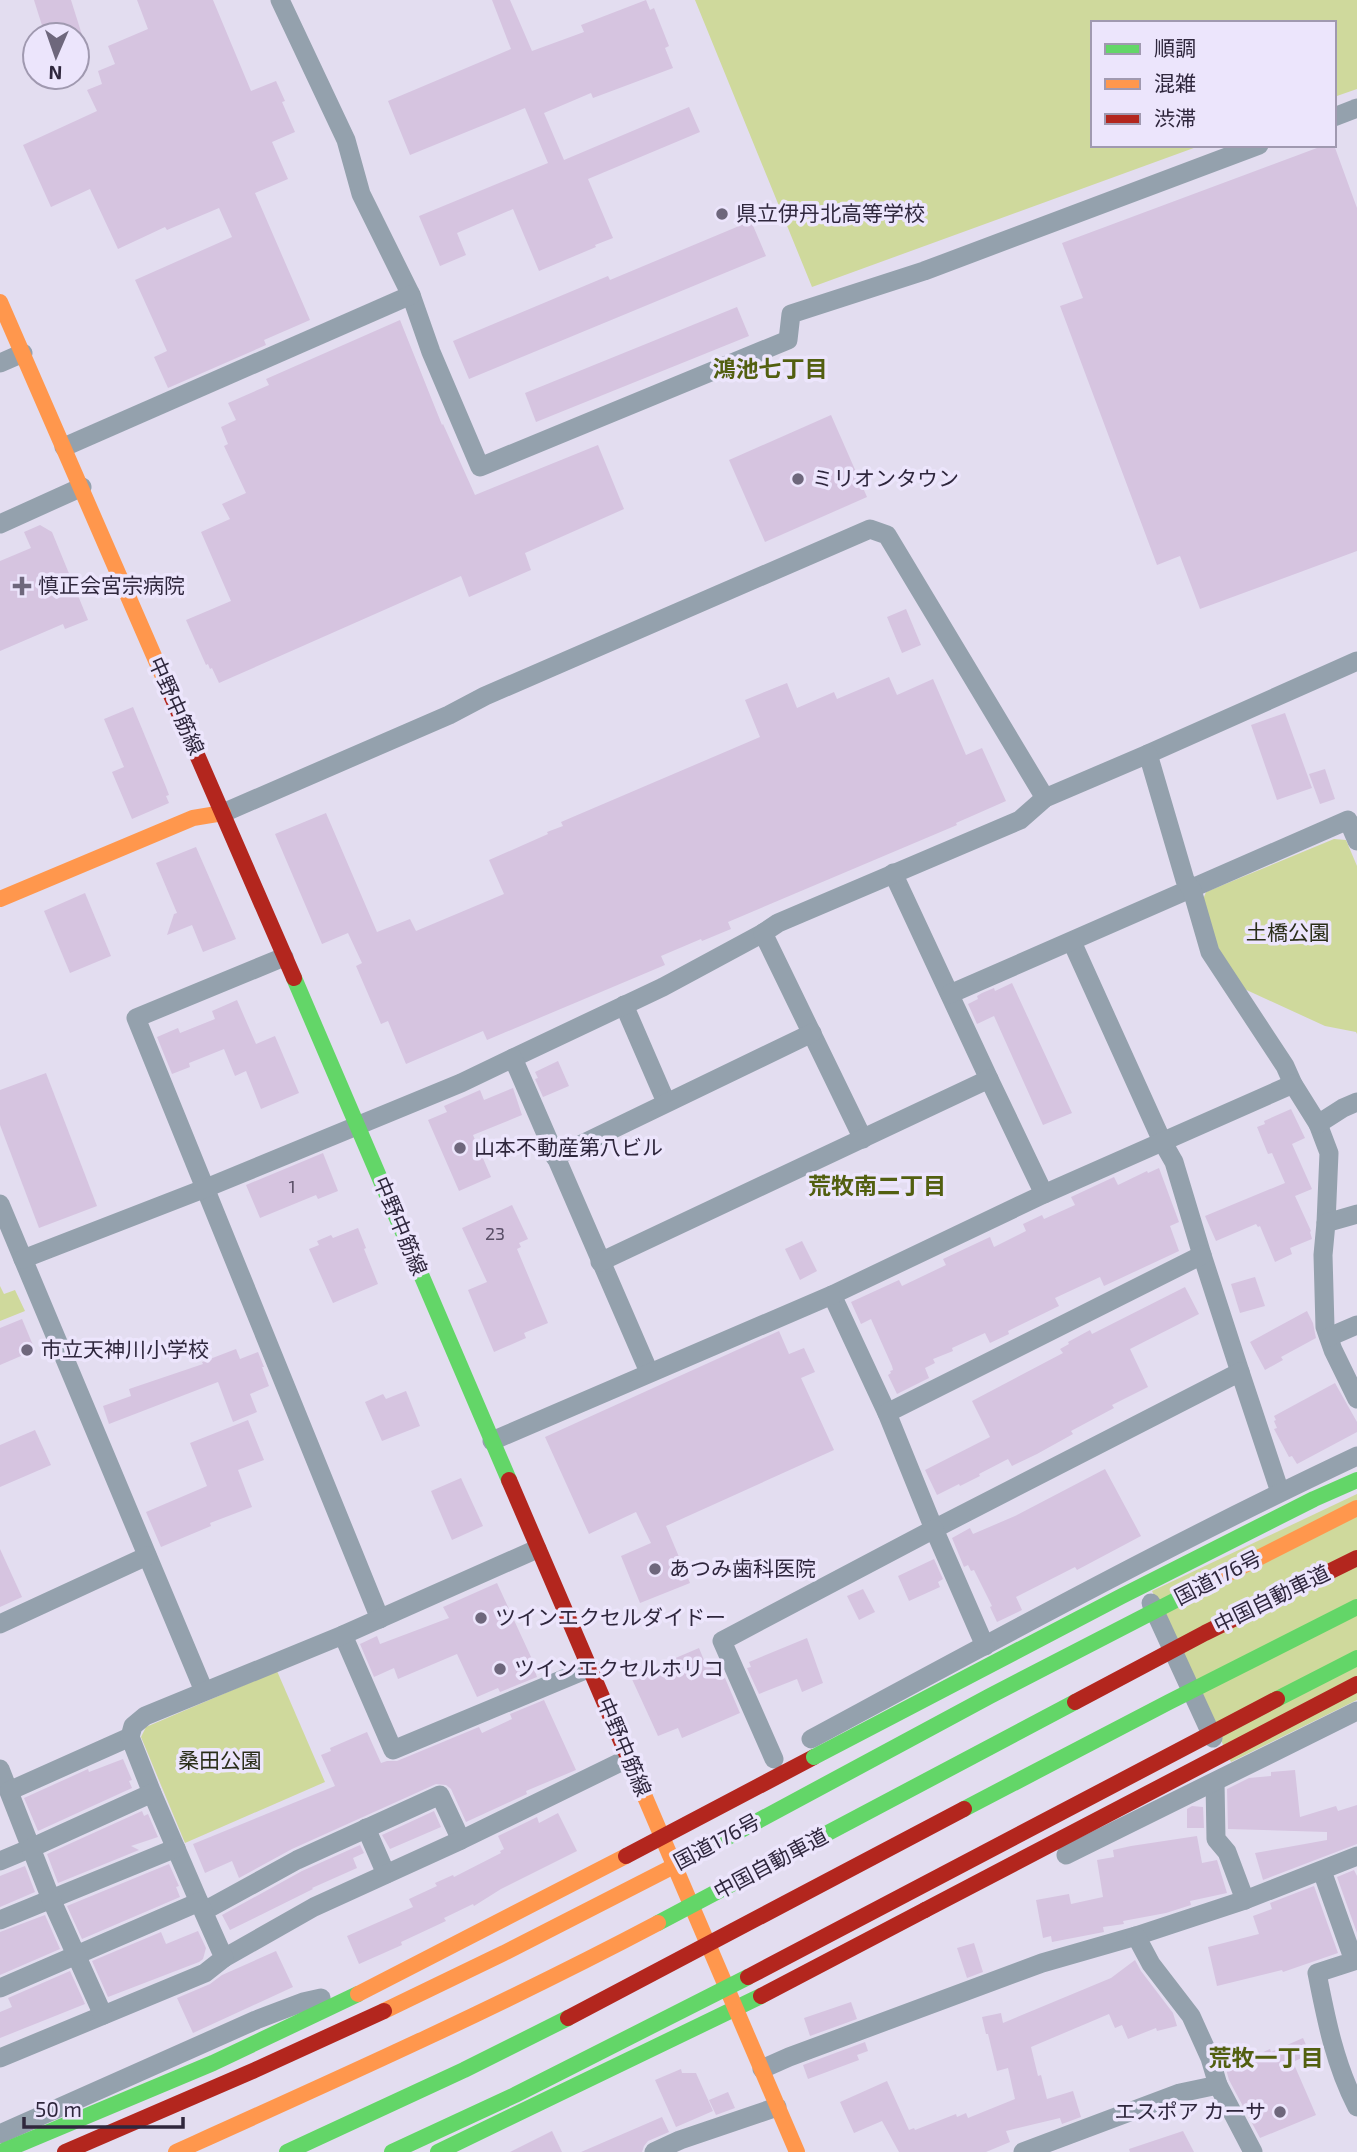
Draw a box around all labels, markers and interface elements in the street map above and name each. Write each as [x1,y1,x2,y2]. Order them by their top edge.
north arrow [21,21,91,91]
legend [1091,21,1336,147]
text: 順調 [1154,35,1196,60]
text: N [48,62,63,85]
text: 混雑 [1154,70,1196,95]
text: 渋滞 [1154,105,1196,130]
place label: 県立伊丹北高等学校 [736,200,925,225]
marker: 県立伊丹北高等学校 [714,206,730,222]
district label: 鴻池七丁目 [713,354,828,382]
place label: ミリオンタウン [812,465,959,490]
marker: ミリオンタウン [790,471,806,487]
place label: 慎正会宮宗病院 [38,572,185,597]
marker: 慎正会宮宗病院 [12,576,32,596]
street label: 中野中筋線 [145,652,210,758]
park label: 土橋公園 [1246,919,1330,944]
place label: 山本不動産第八ビル [474,1134,663,1159]
marker: 山本不動産第八ビル [452,1140,468,1156]
district label: 荒牧南二丁目 [808,1171,946,1199]
street label: 中野中筋線 [369,1172,433,1279]
house number: 1 [288,1175,296,1197]
house number: 23 [485,1222,505,1244]
place label: 市立天神川小学校 [41,1336,209,1361]
marker: 市立天神川小学校 [19,1342,35,1358]
street label: 国道176号 [1170,1544,1265,1609]
place label: あつみ歯科医院 [669,1555,816,1580]
street label: 中国自動車道 [1209,1559,1333,1637]
marker: あつみ歯科医院 [647,1561,663,1577]
place label: ツインエクセルダイドー [495,1604,726,1629]
marker: ツインエクセルダイドー [473,1610,489,1626]
place label: ツインエクセルホリコ [514,1655,724,1680]
marker: ツインエクセルホリコ [492,1661,508,1677]
street label: 中野中筋線 [593,1693,657,1800]
park label: 桑田公園 [178,1747,262,1772]
street label: 国道176号 [669,1808,764,1874]
street label: 中国自動車道 [709,1822,832,1903]
district label: 荒牧一丁目 [1209,2043,1324,2071]
scale bar [24,2086,184,2130]
text: 50 m [35,2096,82,2121]
place label: エスポア カーサ [1115,2098,1266,2123]
marker: エスポア カーサ [1272,2104,1288,2120]

